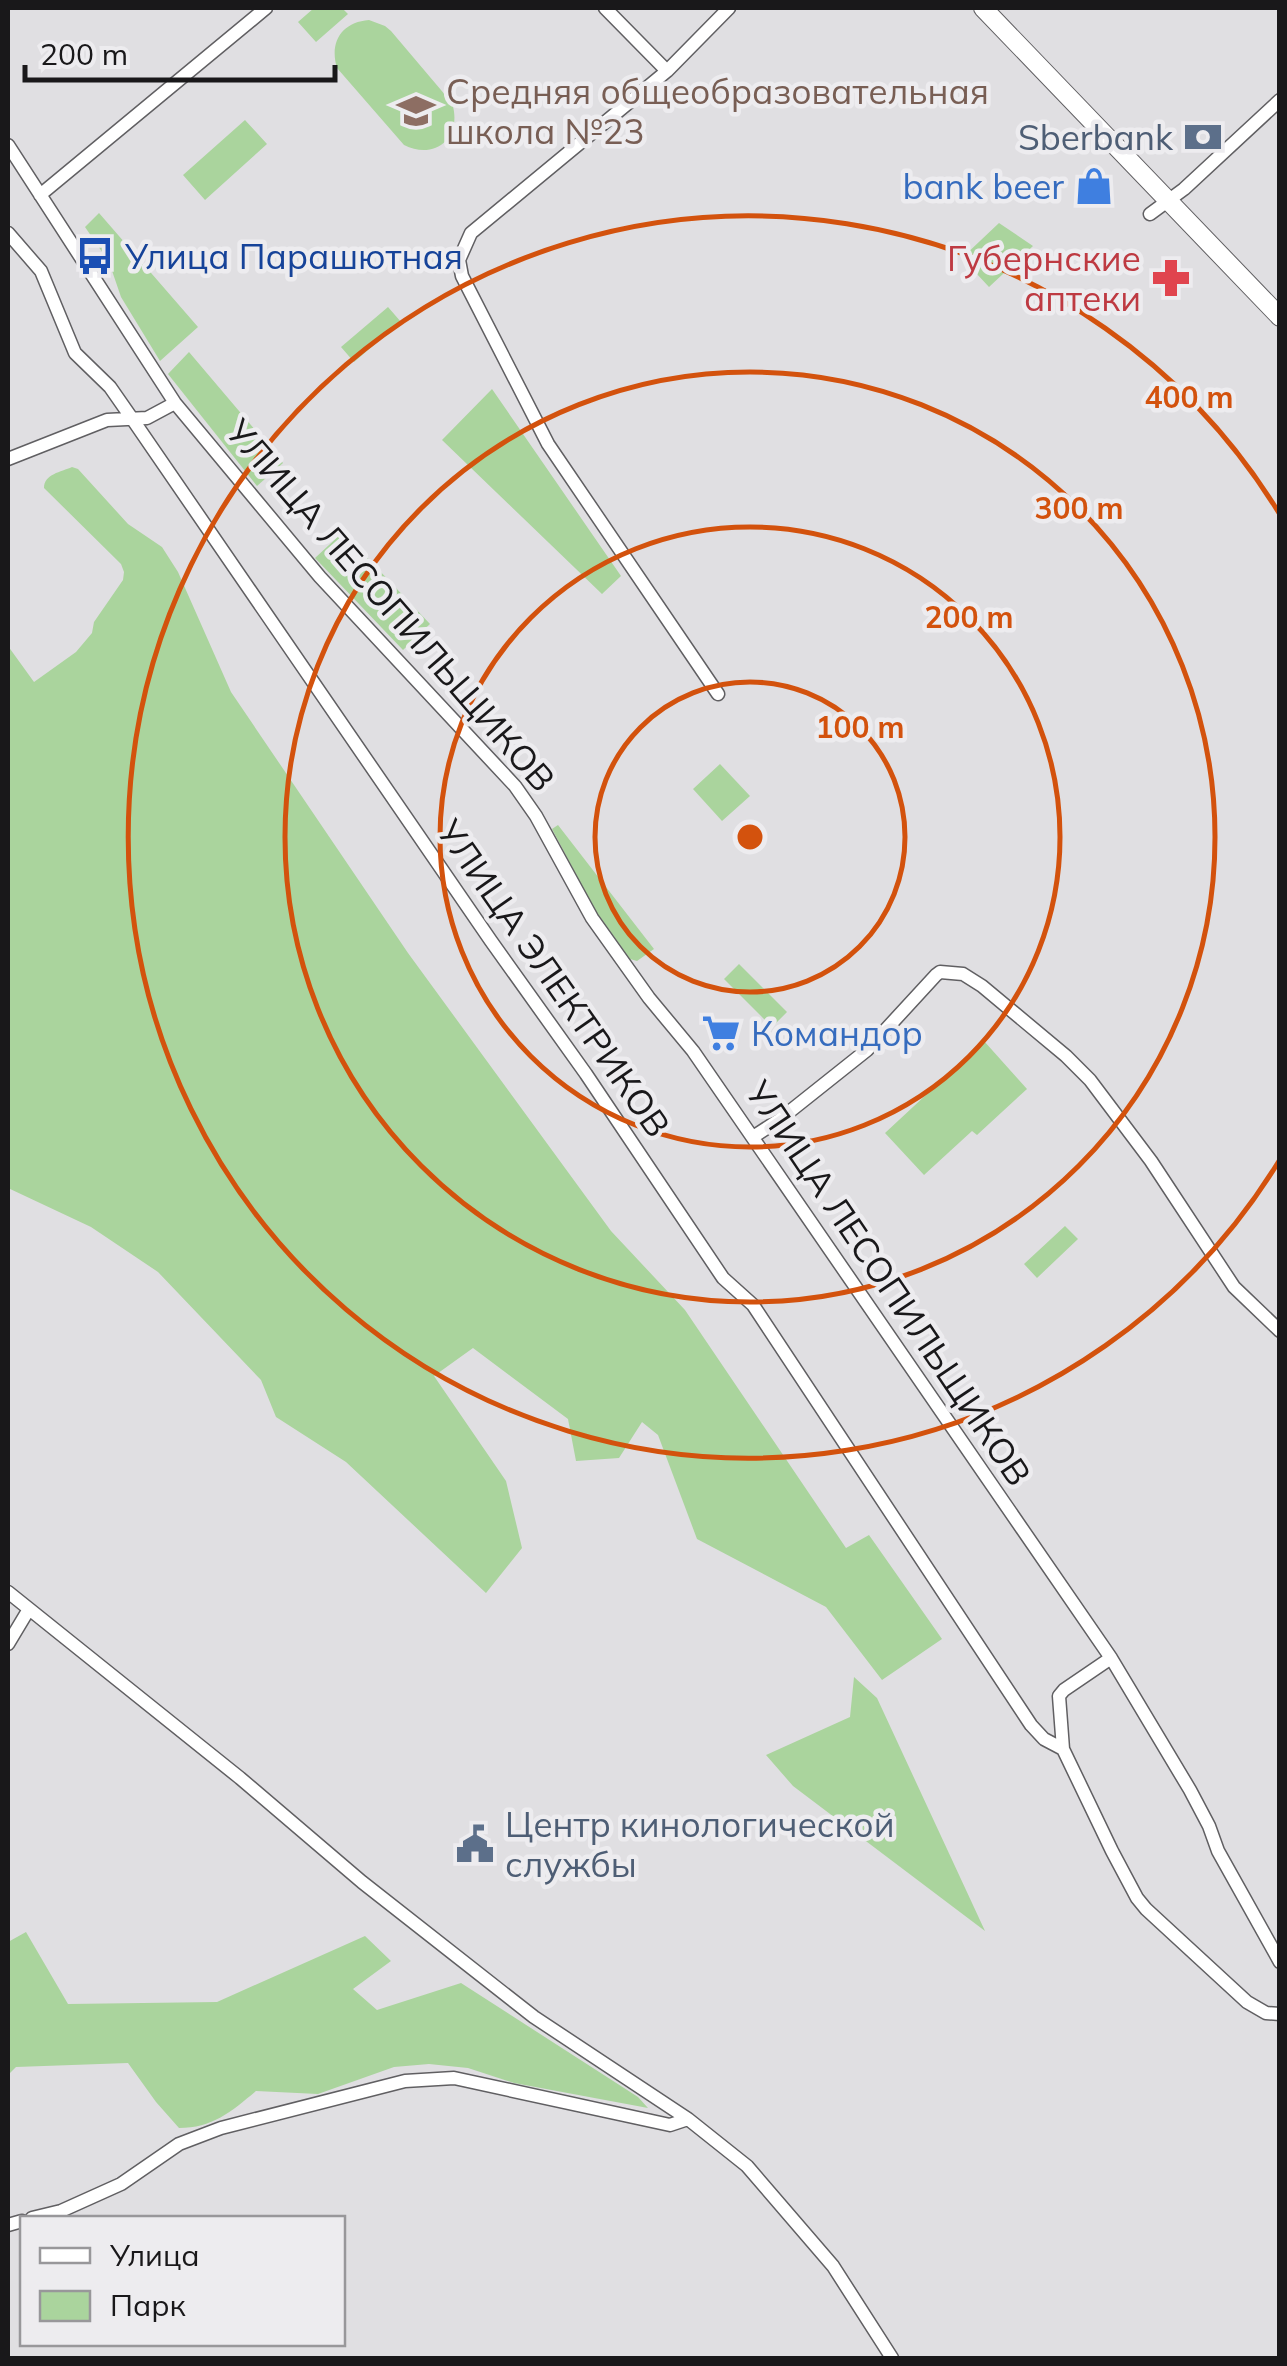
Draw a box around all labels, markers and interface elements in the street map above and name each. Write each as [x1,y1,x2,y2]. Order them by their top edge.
scale bar [25,20,335,82]
text: 200 m [40,35,128,73]
place label: Средняя общеобразовательная школа №23 [446,69,989,153]
school or university icon: Средняя общеобразовательная школа №23 [395,90,437,132]
place label: Sberbank [1018,115,1174,159]
bank icon: Sberbank [1182,116,1224,158]
place label: bank beer [903,164,1064,208]
shop icon: bank beer [1073,165,1115,207]
place label: Улица Парашютная [124,234,463,278]
bus stop icon: Улица Парашютная [74,235,116,277]
place label: Губернские аптеки [947,236,1141,320]
pharmacy icon: Губернские аптеки [1150,257,1192,299]
text: 400 m [1144,378,1234,416]
street label: УЛИЦА ЛЕСОПИЛЬЩИКОВ [217,409,565,800]
text: 300 m [1034,489,1124,527]
text: 200 m [924,598,1014,636]
text: 100 m [815,708,905,746]
street label: УЛИЦА ЭЛЕКТРИКОВ [427,810,680,1145]
centre of rings [732,819,768,855]
place label: Командор [751,1011,923,1055]
supermarket icon: Командор [700,1012,742,1054]
street label: УЛИЦА ЛЕСОПИЛЬЩИКОВ [736,1071,1041,1494]
place label: Центр кинологической службы [505,1802,894,1886]
public building icon: Центр кинологической службы [454,1823,496,1865]
legend [20,2216,345,2346]
text: Улица [109,2236,200,2274]
text: Парк [110,2286,187,2324]

